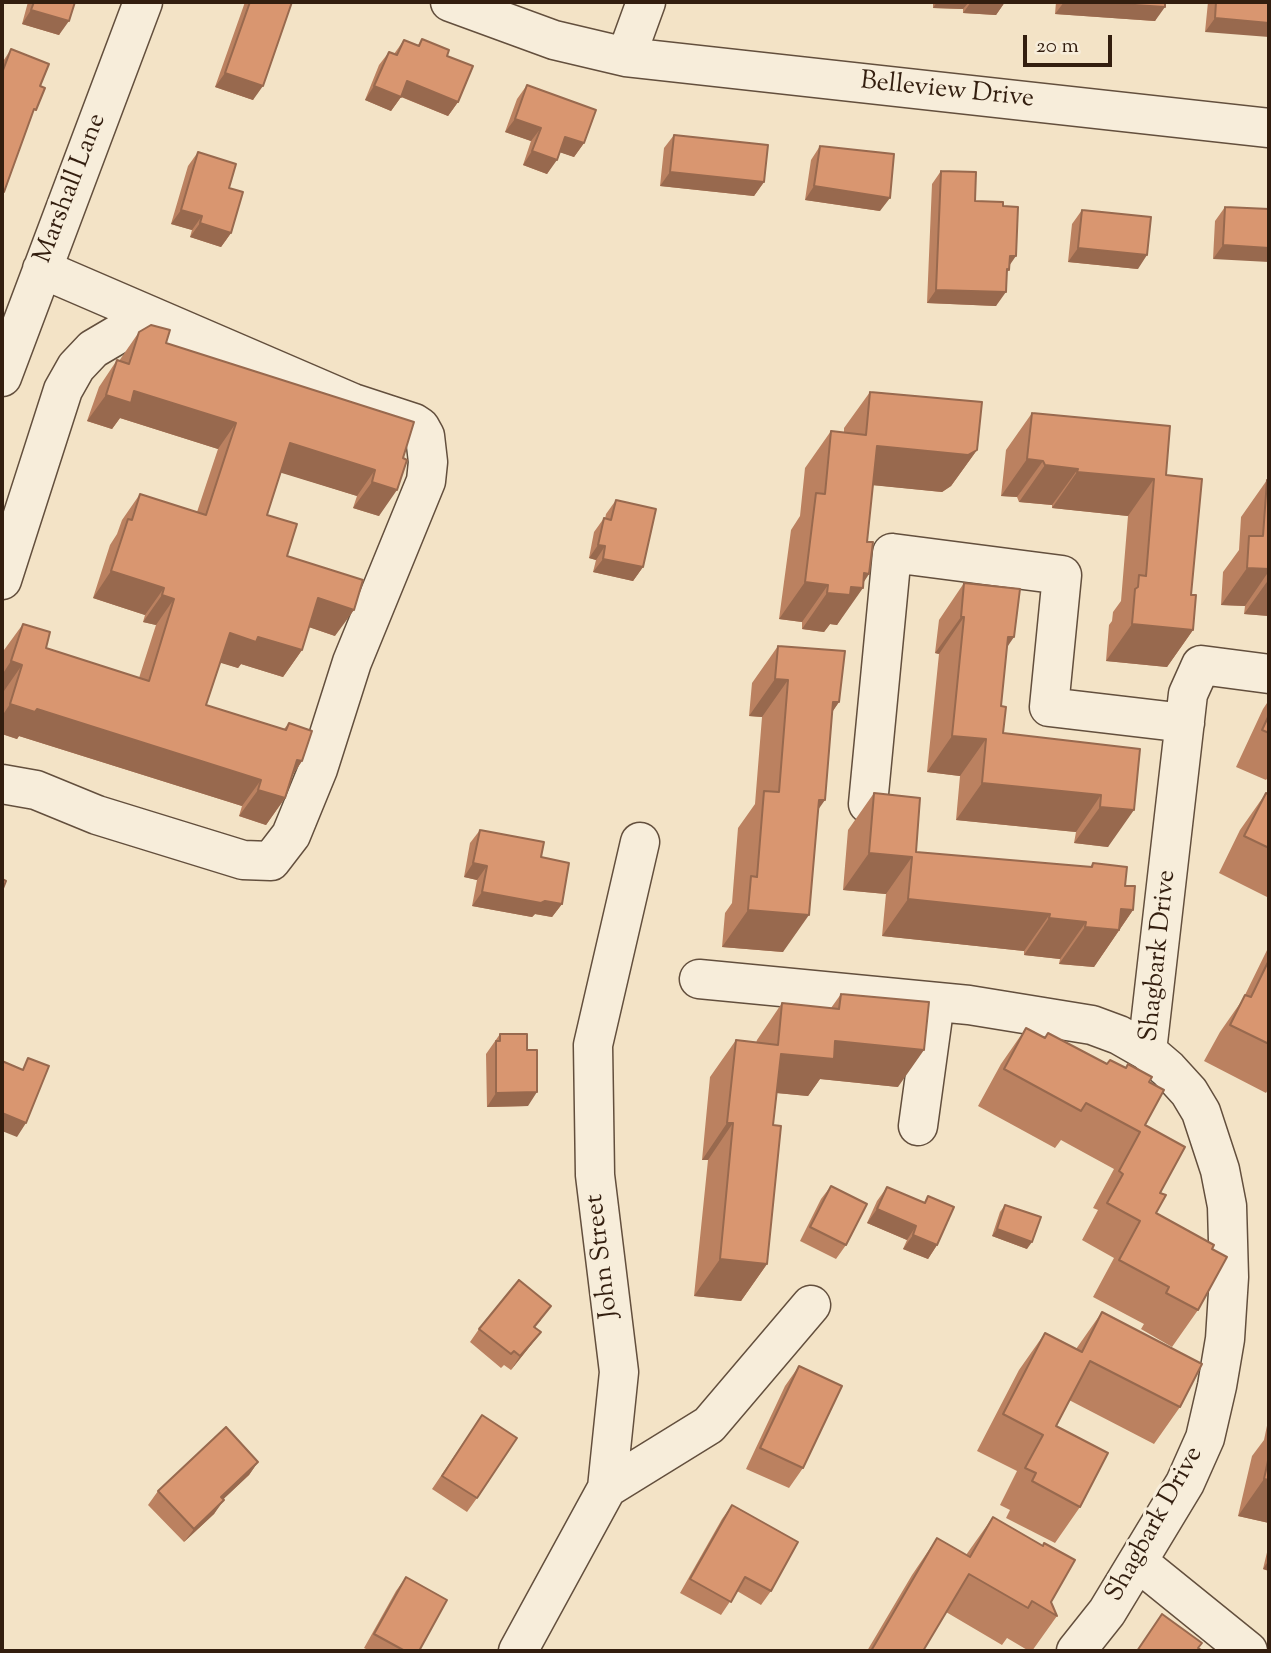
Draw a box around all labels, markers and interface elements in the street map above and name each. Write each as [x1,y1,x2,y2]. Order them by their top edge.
scale bar [1026,21,1115,65]
text: 20 m [1036,32,1079,62]
street label: Belleview Drive [859,67,1035,117]
street label: Marshall Lane [29,110,115,268]
street label: Shagbark Drive [1135,869,1185,1043]
street label: John Street [581,1192,627,1320]
street label: Shagbark Drive [1101,1442,1211,1608]

